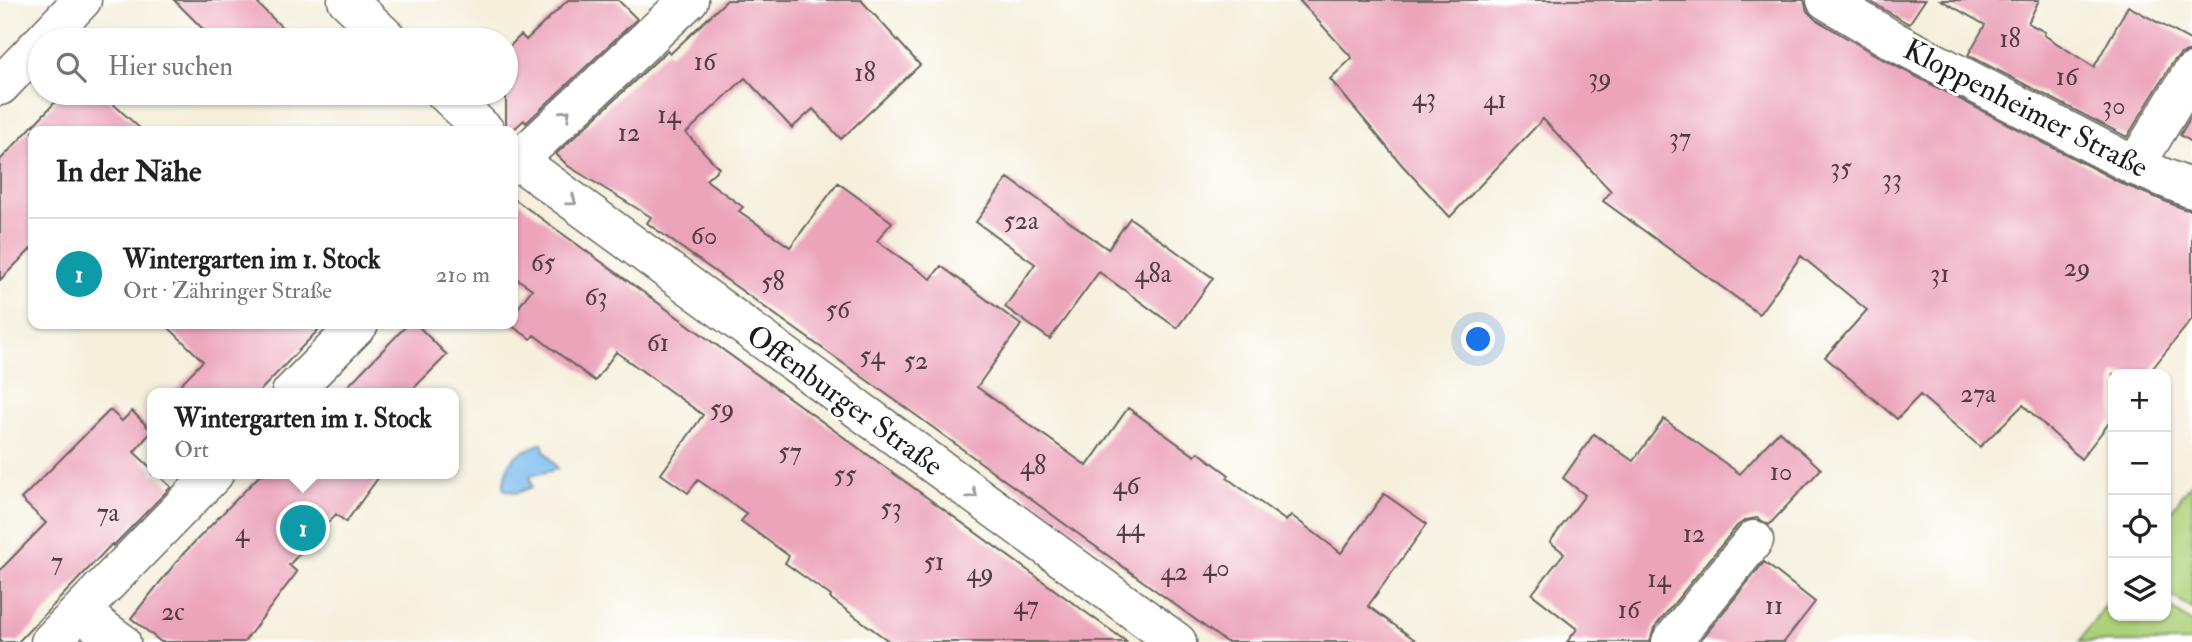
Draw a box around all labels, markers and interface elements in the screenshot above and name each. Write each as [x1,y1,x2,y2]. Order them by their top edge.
house number: 18 [1999,23,2021,55]
search box [28,28,518,105]
street label: Kloppenheimer Straße [1897,31,2154,186]
house number: 16 [694,46,718,78]
icon: search [52,48,90,86]
text: Hier suchen [108,51,233,83]
house number: 18 [854,57,876,89]
house number: 16 [2056,61,2080,93]
house number: 39 [1588,62,1612,94]
house number: 43 [1412,82,1436,114]
house number: 41 [1483,84,1507,116]
house number: 30 [2102,90,2126,122]
house number: 14 [657,99,682,131]
one-way arrow [558,110,571,123]
house number: 12 [618,117,640,149]
house number: 37 [1669,122,1691,154]
house number: 35 [1830,152,1852,184]
text: In der Nähe [56,153,201,190]
house number: 33 [1882,163,1902,195]
one-way arrow [564,193,576,205]
house number: 52a [1003,205,1039,237]
house number: 60 [691,220,717,252]
text: Wintergarten im 1. Stock [123,244,381,276]
house number: 65 [531,247,556,279]
house number: 29 [2064,252,2090,284]
house number: 48a [1135,258,1172,290]
house number: 31 [1930,258,1950,290]
text: 1 [75,260,83,289]
text: 210 m [436,260,490,289]
house number: 58 [761,266,785,298]
text: Ort · Zähringer Straße [123,276,332,305]
house number: 63 [584,281,608,313]
house number: 56 [826,294,852,326]
street label: Offenburger Straße [739,317,950,484]
your location [1461,322,1495,356]
house number: 61 [647,327,669,359]
house number: 54 [860,340,885,372]
house number: 52 [904,345,928,377]
map controls [2108,369,2171,621]
button: + [2108,369,2171,432]
house number: 27a [1960,378,1996,410]
popup [147,388,459,479]
house number: 59 [710,393,734,425]
text: Wintergarten im 1. Stock [174,403,432,435]
button: − [2108,432,2171,495]
text: Ort [174,435,209,464]
house number: 57 [778,436,802,468]
house number: 48 [1020,450,1046,482]
house number: 10 [1770,456,1792,488]
house number: 55 [834,459,857,491]
house number: 46 [1112,470,1141,502]
one-way arrow [965,485,978,498]
house number: 53 [880,492,902,524]
button: locate [2108,495,2171,558]
house number: 7a [97,497,120,529]
pin: 1 [280,502,326,554]
house number: 44 [1116,512,1145,544]
house number: 4 [235,517,250,549]
house number: 12 [1683,518,1705,550]
house number: 7 [51,546,63,578]
house number: 51 [924,546,944,578]
house number: 40 [1202,552,1230,584]
house number: 42 [1160,556,1188,588]
house number: 49 [966,557,994,589]
button: layers [2108,558,2171,621]
house number: 14 [1647,563,1672,595]
house number: 47 [1013,590,1039,622]
house number: 11 [1765,590,1783,622]
house number: 16 [1618,594,1642,626]
house number: 2c [161,596,185,628]

